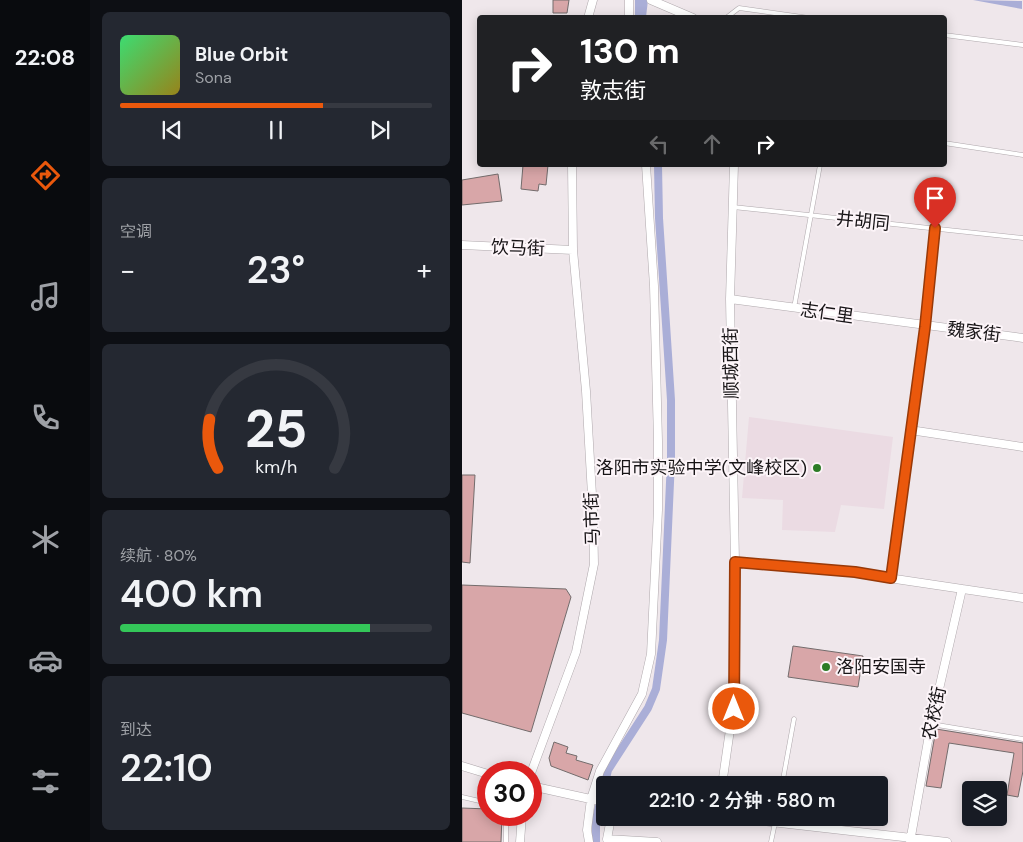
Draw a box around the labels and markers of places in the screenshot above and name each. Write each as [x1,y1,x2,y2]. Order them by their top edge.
pin [914,177,956,228]
place label: 洛阳市实验中学(文峰校区) [596,456,807,480]
marker: 洛阳市实验中学(文峰校区) [811,462,823,474]
place label: 洛阳安国寺 [836,655,926,679]
marker: 洛阳安国寺 [820,661,832,673]

